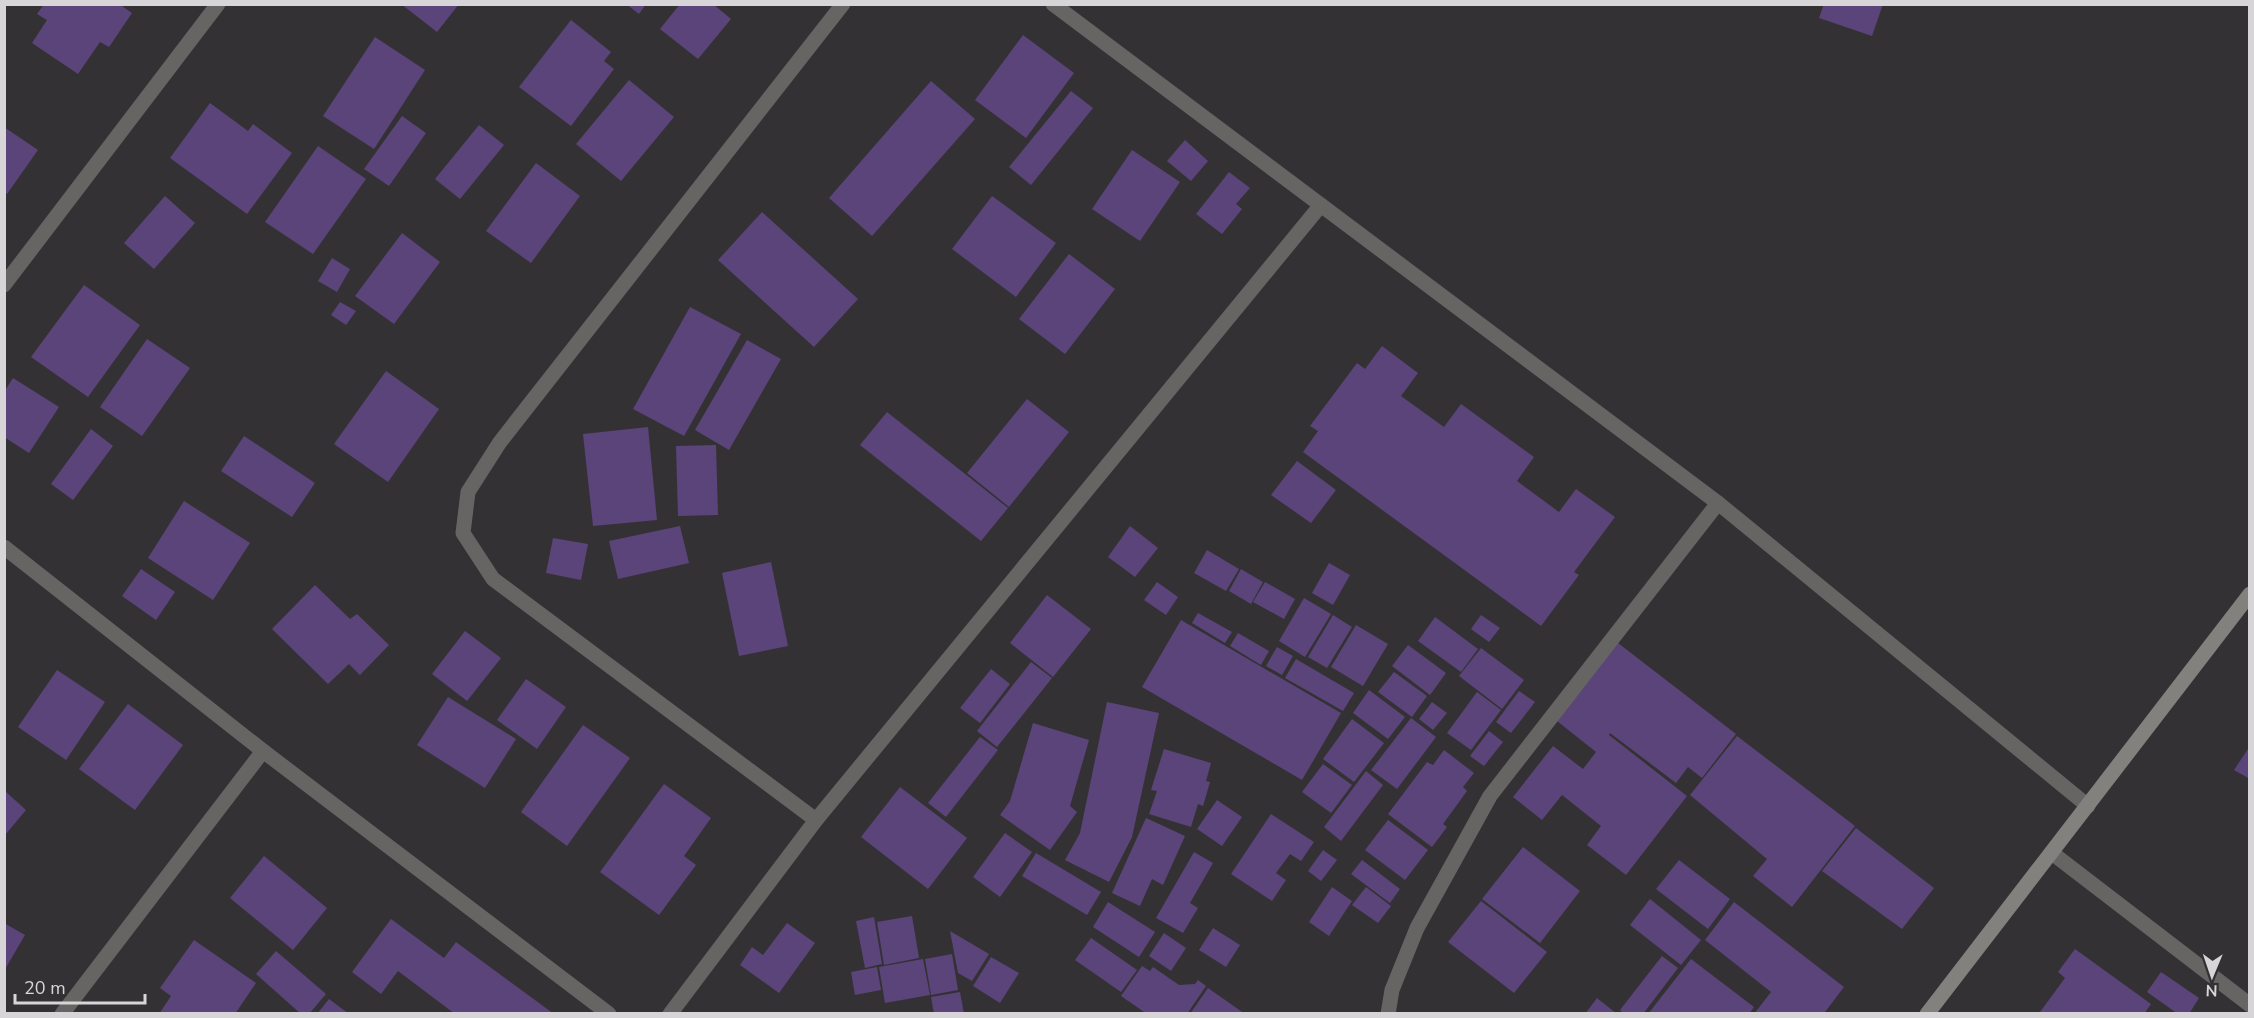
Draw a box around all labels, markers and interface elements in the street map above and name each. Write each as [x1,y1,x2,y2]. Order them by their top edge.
north arrow [2182,946,2242,1006]
scale bar [15,967,146,1005]
text: 20 m [24,976,66,1000]
text: N [2205,979,2218,1001]

